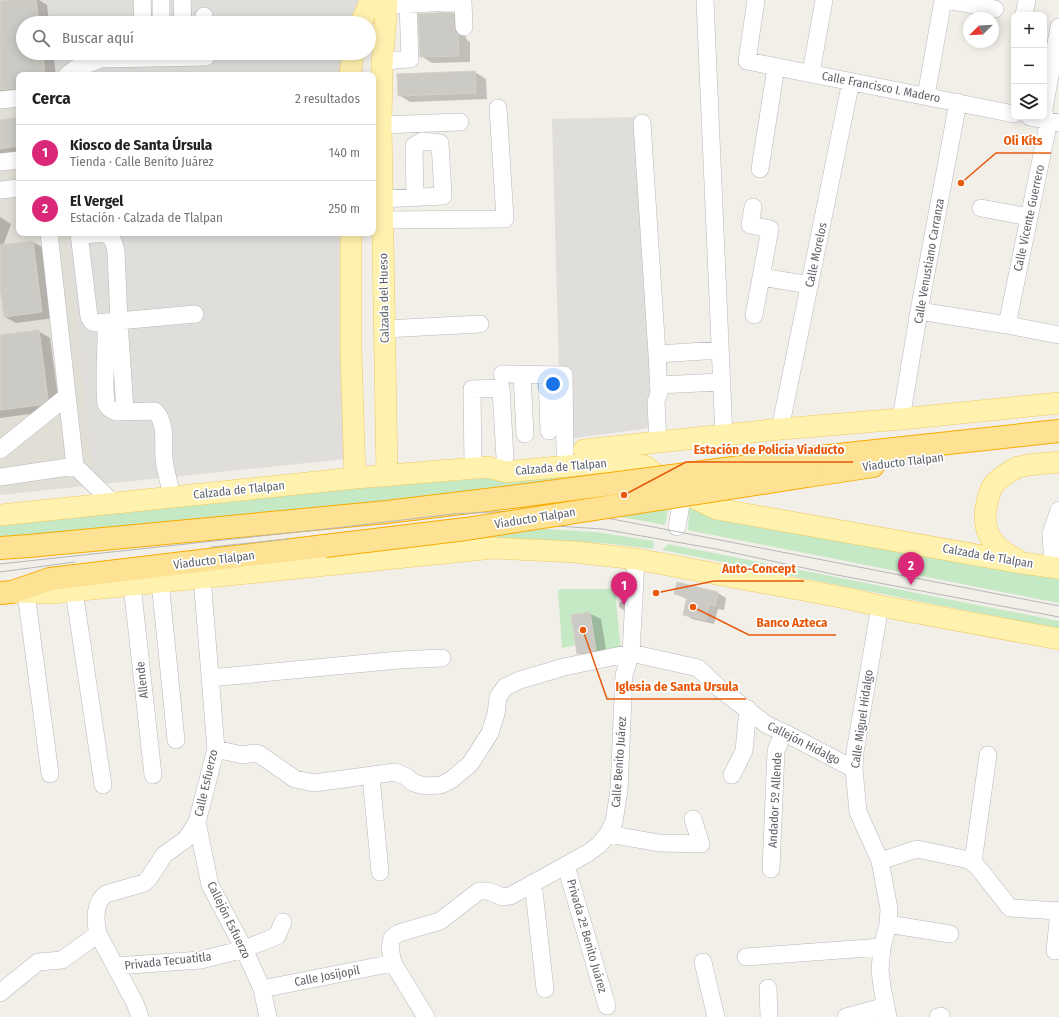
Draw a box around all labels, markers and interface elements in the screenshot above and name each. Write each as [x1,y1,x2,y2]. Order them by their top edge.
north arrow [963,12,999,48]
map controls [1011,12,1047,120]
button: + [1011,12,1047,48]
search box [16,16,376,60]
icon: search [30,27,52,49]
text: Buscar aquí [62,29,134,47]
button: − [1011,48,1047,84]
street label: Calle Francisco I. Madero [821,69,941,105]
button: layers [1011,84,1047,120]
text: Cerca [32,88,71,109]
text: 2 resultados [295,91,360,106]
callout: Oli Kits [996,128,1051,153]
text: Oli Kits [1003,133,1043,148]
text: Kiosco de Santa Úrsula [70,136,212,154]
text: 1 [42,145,48,160]
text: 140 m [329,145,360,160]
text: Tienda · Calle Benito Juárez [70,154,214,169]
street label: Calle Vicente Guerrero [1011,163,1047,273]
text: El Vergel [70,192,123,210]
street label: Calle Venustiano Carranza [911,197,947,325]
text: 2 [42,201,48,216]
text: 250 m [328,201,360,216]
text: Estación · Calzada de Tlalpan [70,210,223,225]
street label: Calle Morelos [802,221,830,289]
street label: Calzada del Hueso [376,253,392,343]
your location [543,374,563,394]
callout: Estación de Policía Viaducto [686,437,853,462]
text: Estación de Policía Viaducto [694,442,844,457]
street label: Viaducto Tlalpan [862,450,944,474]
street label: Calzada de Tlalpan [515,456,607,478]
street label: Calzada de Tlalpan [193,478,285,502]
street label: Viaducto Tlalpan [494,505,576,531]
street label: Calzada de Tlalpan [942,541,1034,571]
street label: Viaducto Tlalpan [173,548,255,572]
pin: 2 [898,552,924,585]
callout: Auto-Concept [714,556,804,581]
text: Auto-Concept [721,561,796,576]
pin: 1 [611,572,637,605]
callout: Banco Azteca [749,610,836,635]
text: Banco Azteca [756,615,828,630]
street label: Allende [133,661,151,699]
street label: Calle Miguel Hidalgo [848,669,876,769]
callout: Iglesia de Santa Ursula [607,674,746,699]
text: Iglesia de Santa Ursula [616,679,739,694]
street label: Calle Benito Juárez [609,716,629,808]
street label: Callejón Hidalgo [765,719,843,767]
street label: Calle Esfuerzo [191,748,221,818]
street label: Andador 5º Allende [766,752,784,848]
street label: Privada 2ª Benito Juárez [564,878,610,995]
street label: Callejón Esfuerzo [204,879,254,961]
street label: Privada Tecuatitla [124,949,212,973]
street label: Calle Josijopil [293,963,361,989]

